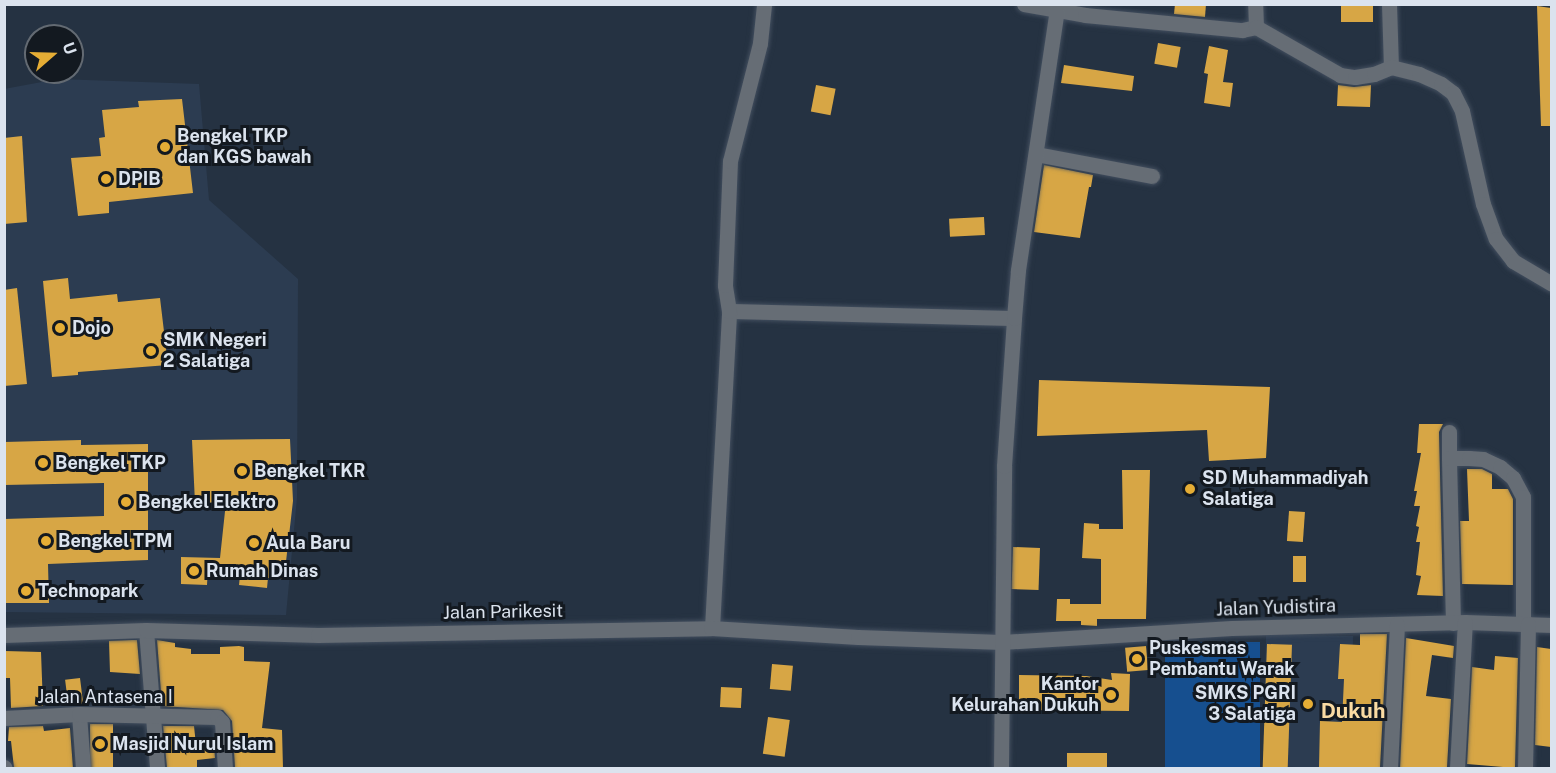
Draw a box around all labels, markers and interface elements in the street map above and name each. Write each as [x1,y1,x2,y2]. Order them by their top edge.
north arrow [24,24,84,84]
text: U [59,40,80,57]
place label: Bengkel TKP dan KGS bawah [177,126,311,168]
marker: Bengkel TKP dan KGS bawah [158,140,172,154]
place label: DPIB [118,168,161,190]
marker: DPIB [99,172,113,186]
place label: Dojo [72,317,111,339]
marker: Dojo [53,321,67,335]
place label: SMK Negeri 2 Salatiga [163,330,267,372]
marker: SMK Negeri 2 Salatiga [144,344,158,358]
place label: Bengkel TKP [55,452,166,474]
marker: Bengkel TKP [36,456,50,470]
place label: Bengkel TKR [254,460,366,482]
marker: Bengkel TKR [235,464,249,478]
place label: SD Muhammadiyah Salatiga [1202,468,1368,510]
marker: SD Muhammadiyah Salatiga [1183,482,1197,496]
place label: Bengkel Elektro [138,491,276,513]
marker: Bengkel Elektro [119,495,133,509]
place label: Bengkel TPM [58,530,172,552]
place label: Aula Baru [266,532,350,554]
marker: Bengkel TPM [39,534,53,548]
marker: Aula Baru [247,536,261,550]
place label: Rumah Dinas [206,560,318,582]
marker: Rumah Dinas [187,564,201,578]
place label: Technopark [38,580,138,602]
marker: Technopark [19,584,33,598]
street label: Jalan Yudistira [1216,595,1336,621]
street label: Jalan Parikesit [443,600,563,624]
place label: Puskesmas Pembantu Warak [1149,638,1295,680]
marker: Puskesmas Pembantu Warak [1130,652,1144,666]
place label: Kantor Kelurahan Dukuh [951,674,1099,716]
place label: SMKS PGRI 3 Salatiga [1195,683,1296,726]
street label: Jalan Antasena I [37,686,173,708]
marker: Kantor Kelurahan Dukuh [1104,688,1118,702]
marker: SMKS PGRI 3 Salatiga [1301,697,1315,711]
district label: Dukuh [1321,698,1385,724]
place label: Masjid Nurul Islam [112,733,273,755]
marker: Masjid Nurul Islam [93,737,107,751]

